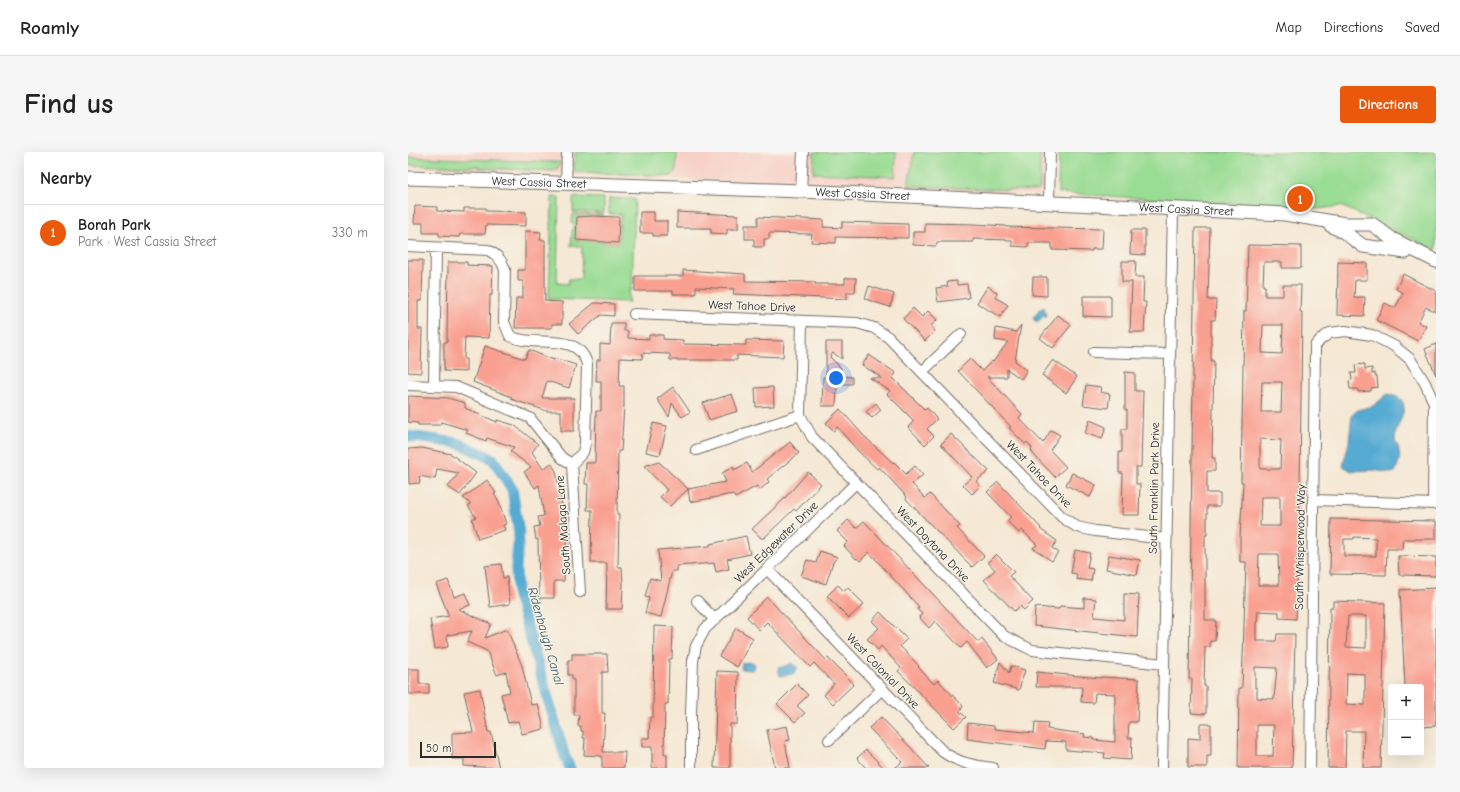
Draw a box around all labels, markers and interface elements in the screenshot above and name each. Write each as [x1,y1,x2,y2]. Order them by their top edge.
text: Roamly [20,17,79,39]
text: Map [1275,19,1302,36]
text: Directions [1324,19,1383,36]
text: Saved [1405,19,1440,36]
button: Directions [1340,86,1436,123]
text: Find us [24,88,113,120]
text: Nearby [40,169,91,188]
street label: West Cassia Street [491,174,587,191]
pin: 1 [1287,184,1313,214]
street label: West Cassia Street [815,185,911,203]
street label: West Cassia Street [1139,200,1235,219]
text: Borah Park [78,216,151,234]
text: 1 [50,225,56,240]
text: 330 m [332,225,368,240]
text: Park · West Cassia Street [78,234,216,249]
street label: West Tahoe Drive [708,297,796,315]
your location [826,368,846,388]
street label: South Franklin Park Drive [1146,422,1162,554]
street label: West Tahoe Drive [1003,437,1075,511]
street label: South Malaga Lane [553,475,573,575]
street label: South Whisperwood Way [1292,483,1308,610]
street label: West Edgewater Drive [731,498,821,586]
street label: West Daytona Drive [893,503,973,585]
water label: Ridenbaugh Canal [525,585,567,687]
street label: West Colonial Drive [844,631,922,711]
map controls [1388,684,1424,756]
button: + [1388,684,1424,720]
button: − [1388,720,1424,756]
scale bar [420,740,496,759]
text: 50 m [426,742,451,755]

